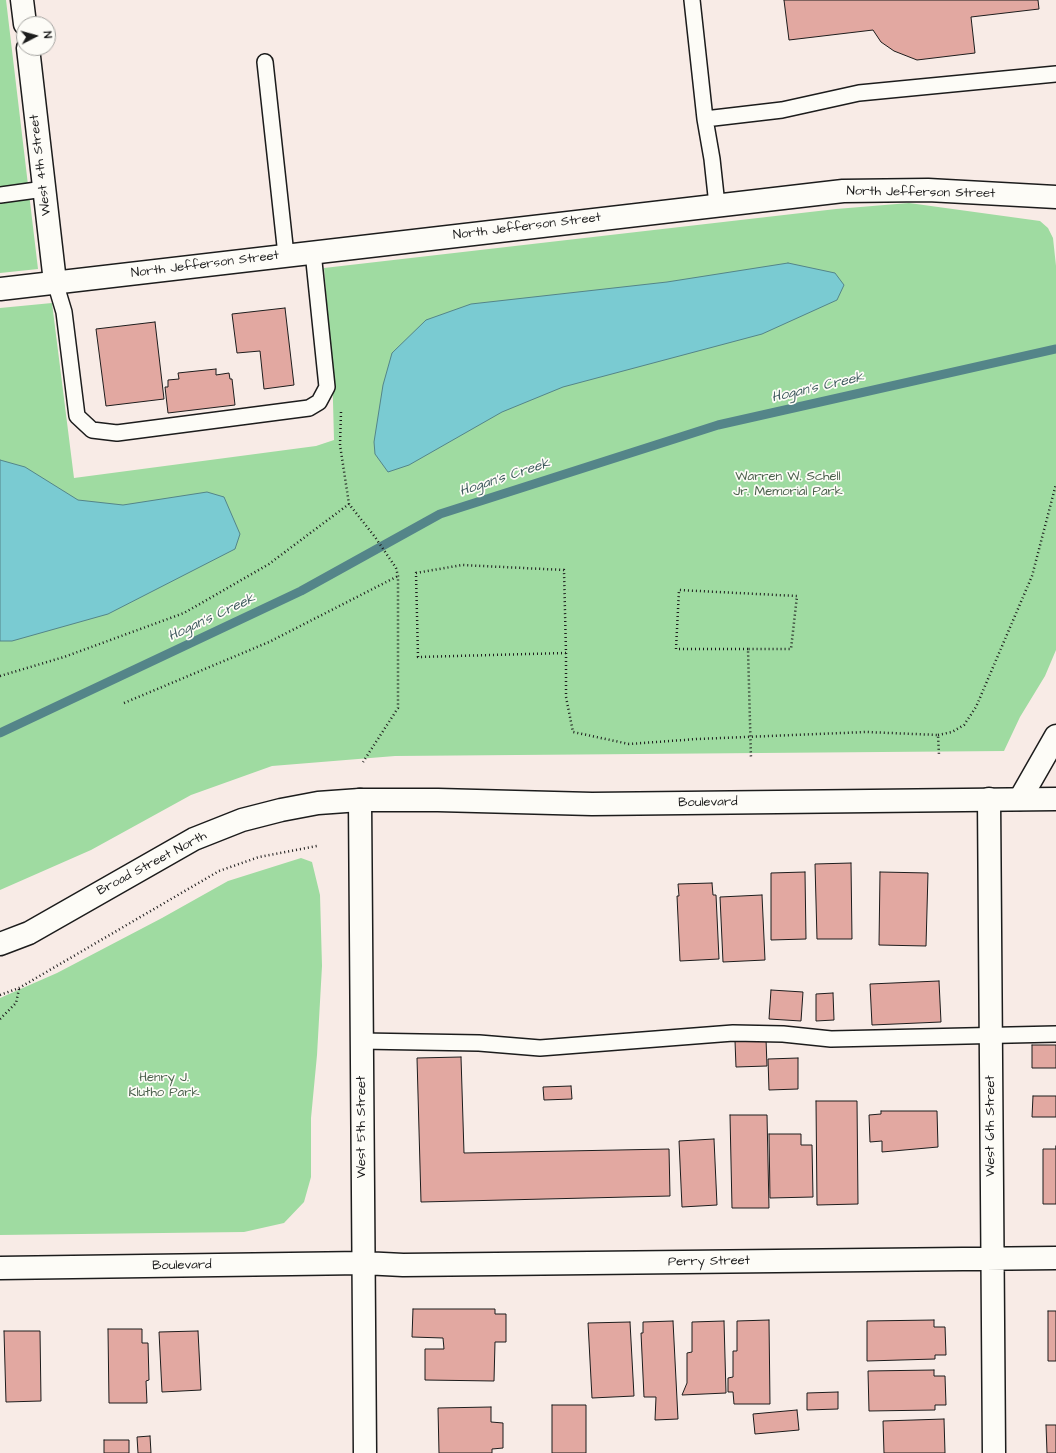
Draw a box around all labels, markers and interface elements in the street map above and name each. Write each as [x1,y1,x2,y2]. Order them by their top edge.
north arrow [16,16,56,56]
text: N [40,31,55,39]
street label: West 4th Street [27,113,55,217]
street label: North Jefferson Street [847,184,995,202]
street label: North Jefferson Street [452,210,602,244]
street label: North Jefferson Street [130,248,280,282]
water label: Hogan's Creek [770,369,866,407]
water label: Hogan's Creek [458,455,552,501]
park label: Warren W. Schell Jr. Memorial Park [733,469,843,500]
water label: Hogan's Creek [166,591,258,645]
street label: Boulevard [678,795,738,811]
street label: Broad Street North [95,829,209,899]
park label: Henry J. Klutho Park [129,1070,199,1101]
street label: West 6th Street [983,1075,999,1177]
street label: West 5th Street [354,1076,370,1178]
street label: Perry Street [668,1253,750,1271]
street label: Boulevard [152,1258,212,1274]

